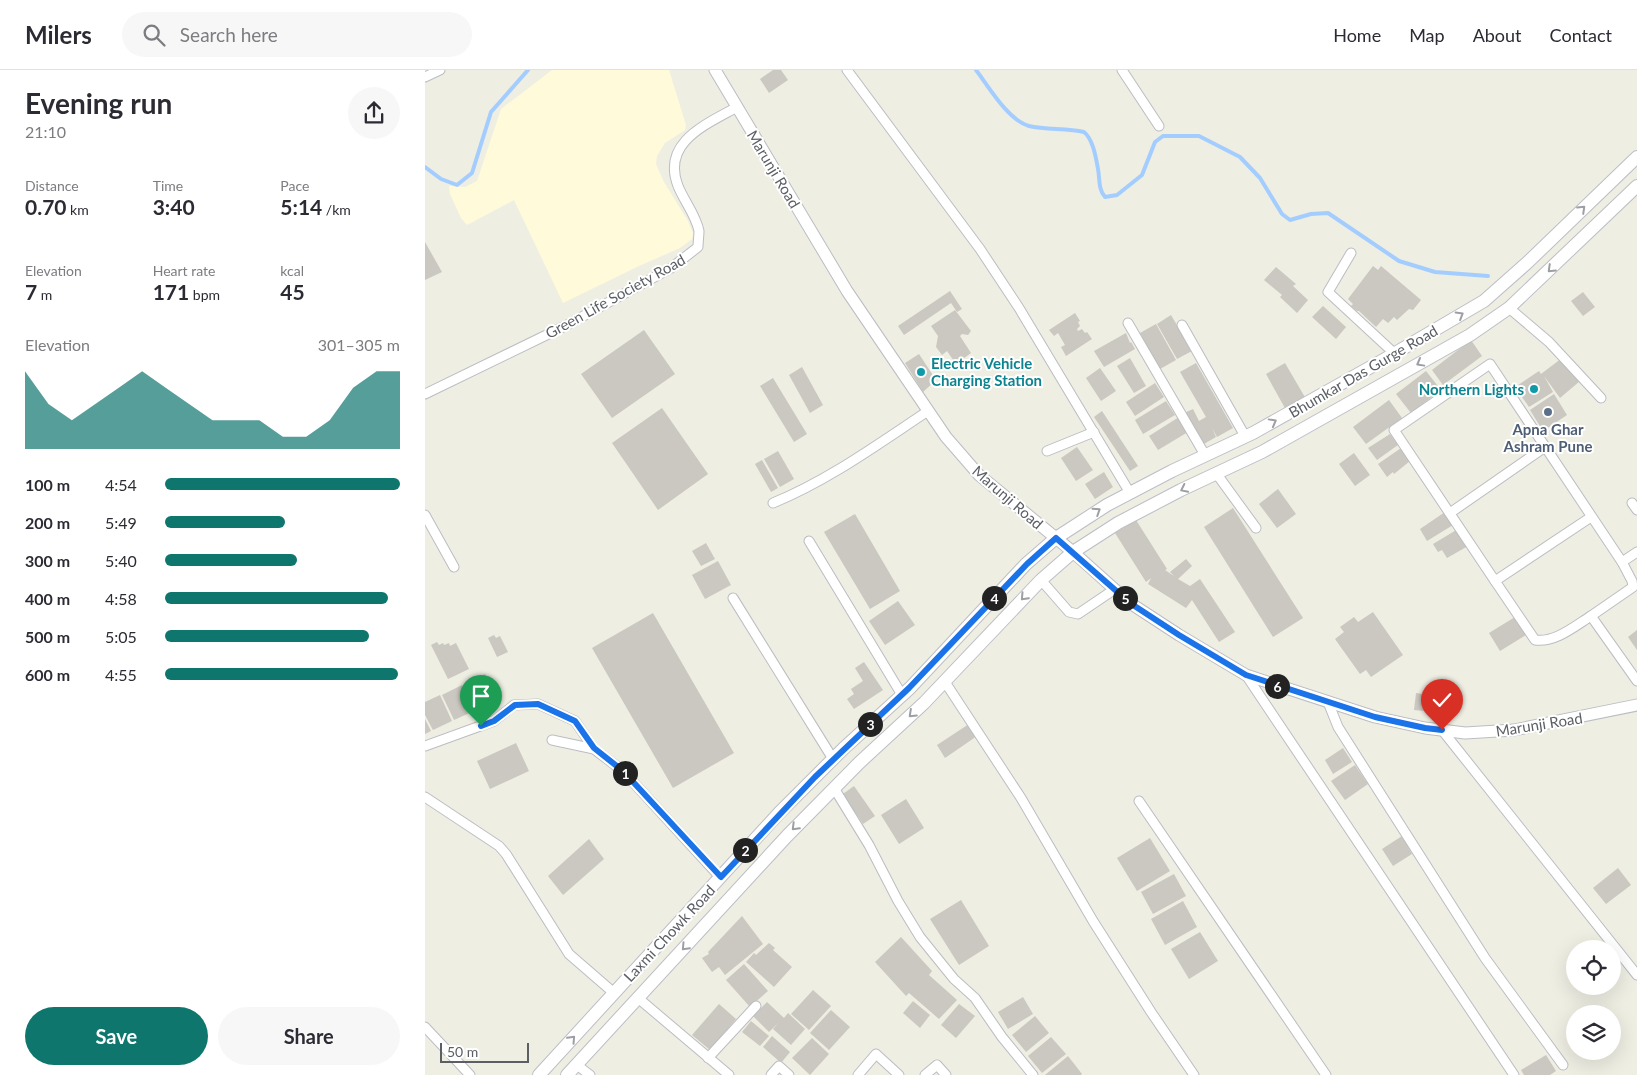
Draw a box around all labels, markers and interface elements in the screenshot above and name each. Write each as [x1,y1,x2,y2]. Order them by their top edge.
search box [122,12,472,57]
text: Milers [25,20,92,49]
icon: search [140,21,168,49]
text: Search here [180,23,278,46]
text: Home [1333,24,1381,46]
text: Map [1409,24,1445,46]
text: About [1473,24,1522,46]
text: Contact [1550,24,1612,46]
text: Evening run [25,86,172,120]
button: share [348,87,400,139]
text: 21:10 [25,122,66,141]
street label: Marunji Road [744,127,804,211]
text: Distance [25,177,79,194]
text: Time [153,177,183,194]
text: Pace [280,177,309,194]
text: 0.70 [25,194,67,219]
text: 3:40 [153,194,195,219]
text: 5:14 [280,194,322,219]
text: km [67,201,89,218]
text: /km [322,201,351,218]
one-way arrow [1577,206,1586,215]
street label: Green Life Society Road [542,250,688,342]
text: Elevation [25,262,82,279]
text: Heart rate [153,262,215,279]
text: kcal [280,262,304,279]
one-way arrow [1548,263,1557,272]
text: 7 [25,279,37,304]
text: 171 [153,279,189,304]
text: 45 [280,279,305,304]
text: m [37,286,52,303]
text: bpm [189,286,220,303]
one-way arrow [1454,312,1463,322]
street label: Bhumkar Das Gurge Road [1285,321,1441,421]
text: Elevation [25,335,90,354]
text: 301–305 m [318,335,400,354]
place label: Electric Vehicle Charging Station [931,354,1042,389]
one-way arrow [1417,357,1426,367]
marker: Electric Vehicle Charging Station [915,366,927,378]
place label: Northern Lights [1419,380,1524,398]
marker: Northern Lights [1528,383,1540,395]
marker: Apna Ghar Ashram Pune [1542,406,1554,418]
one-way arrow [1268,418,1277,428]
place label: Apna Ghar Ashram Pune [1503,420,1592,455]
street label: Marunji Road [969,461,1047,533]
text: 100 m [25,475,70,494]
text: 4:54 [105,475,137,494]
one-way arrow [1180,482,1189,493]
one-way arrow [1092,508,1101,518]
text: 200 m [25,513,70,532]
text: 5:49 [105,513,137,532]
text: 300 m [25,551,70,570]
text: 5:40 [105,551,137,570]
pin: 4 [981,586,1007,610]
pin: 5 [1113,586,1137,610]
text: 400 m [25,589,70,608]
text: 4:58 [105,589,137,608]
text: 4 [990,590,999,607]
text: 5 [1121,590,1130,607]
one-way arrow [1021,591,1030,600]
text: 500 m [25,627,70,646]
text: 5:05 [105,627,137,646]
text: 600 m [25,665,70,684]
text: 4:55 [105,665,137,684]
pin: 6 [1265,674,1289,698]
pin [460,675,502,726]
text: 6 [1273,678,1282,695]
pin [1421,679,1463,730]
icon: arrive [467,682,495,710]
icon: check [1428,686,1456,714]
one-way arrow [909,708,918,717]
street label: Marunji Road [1494,708,1584,740]
pin: 3 [857,712,883,736]
text: 3 [866,716,875,733]
pin: 1 [613,760,637,786]
text: 1 [621,765,630,782]
one-way arrow [792,822,801,831]
pin: 2 [733,838,757,862]
text: 2 [741,842,750,859]
street label: Laxmi Chowk Road [620,881,718,985]
map controls [1566,940,1621,1060]
button: locate [1566,940,1621,995]
one-way arrow [682,941,691,950]
button: layers [1566,1005,1621,1060]
button: Save [25,1007,208,1065]
button: Share [218,1007,400,1065]
one-way arrow [566,1036,575,1045]
scale bar [440,1040,529,1063]
text: 50 m [447,1043,478,1060]

